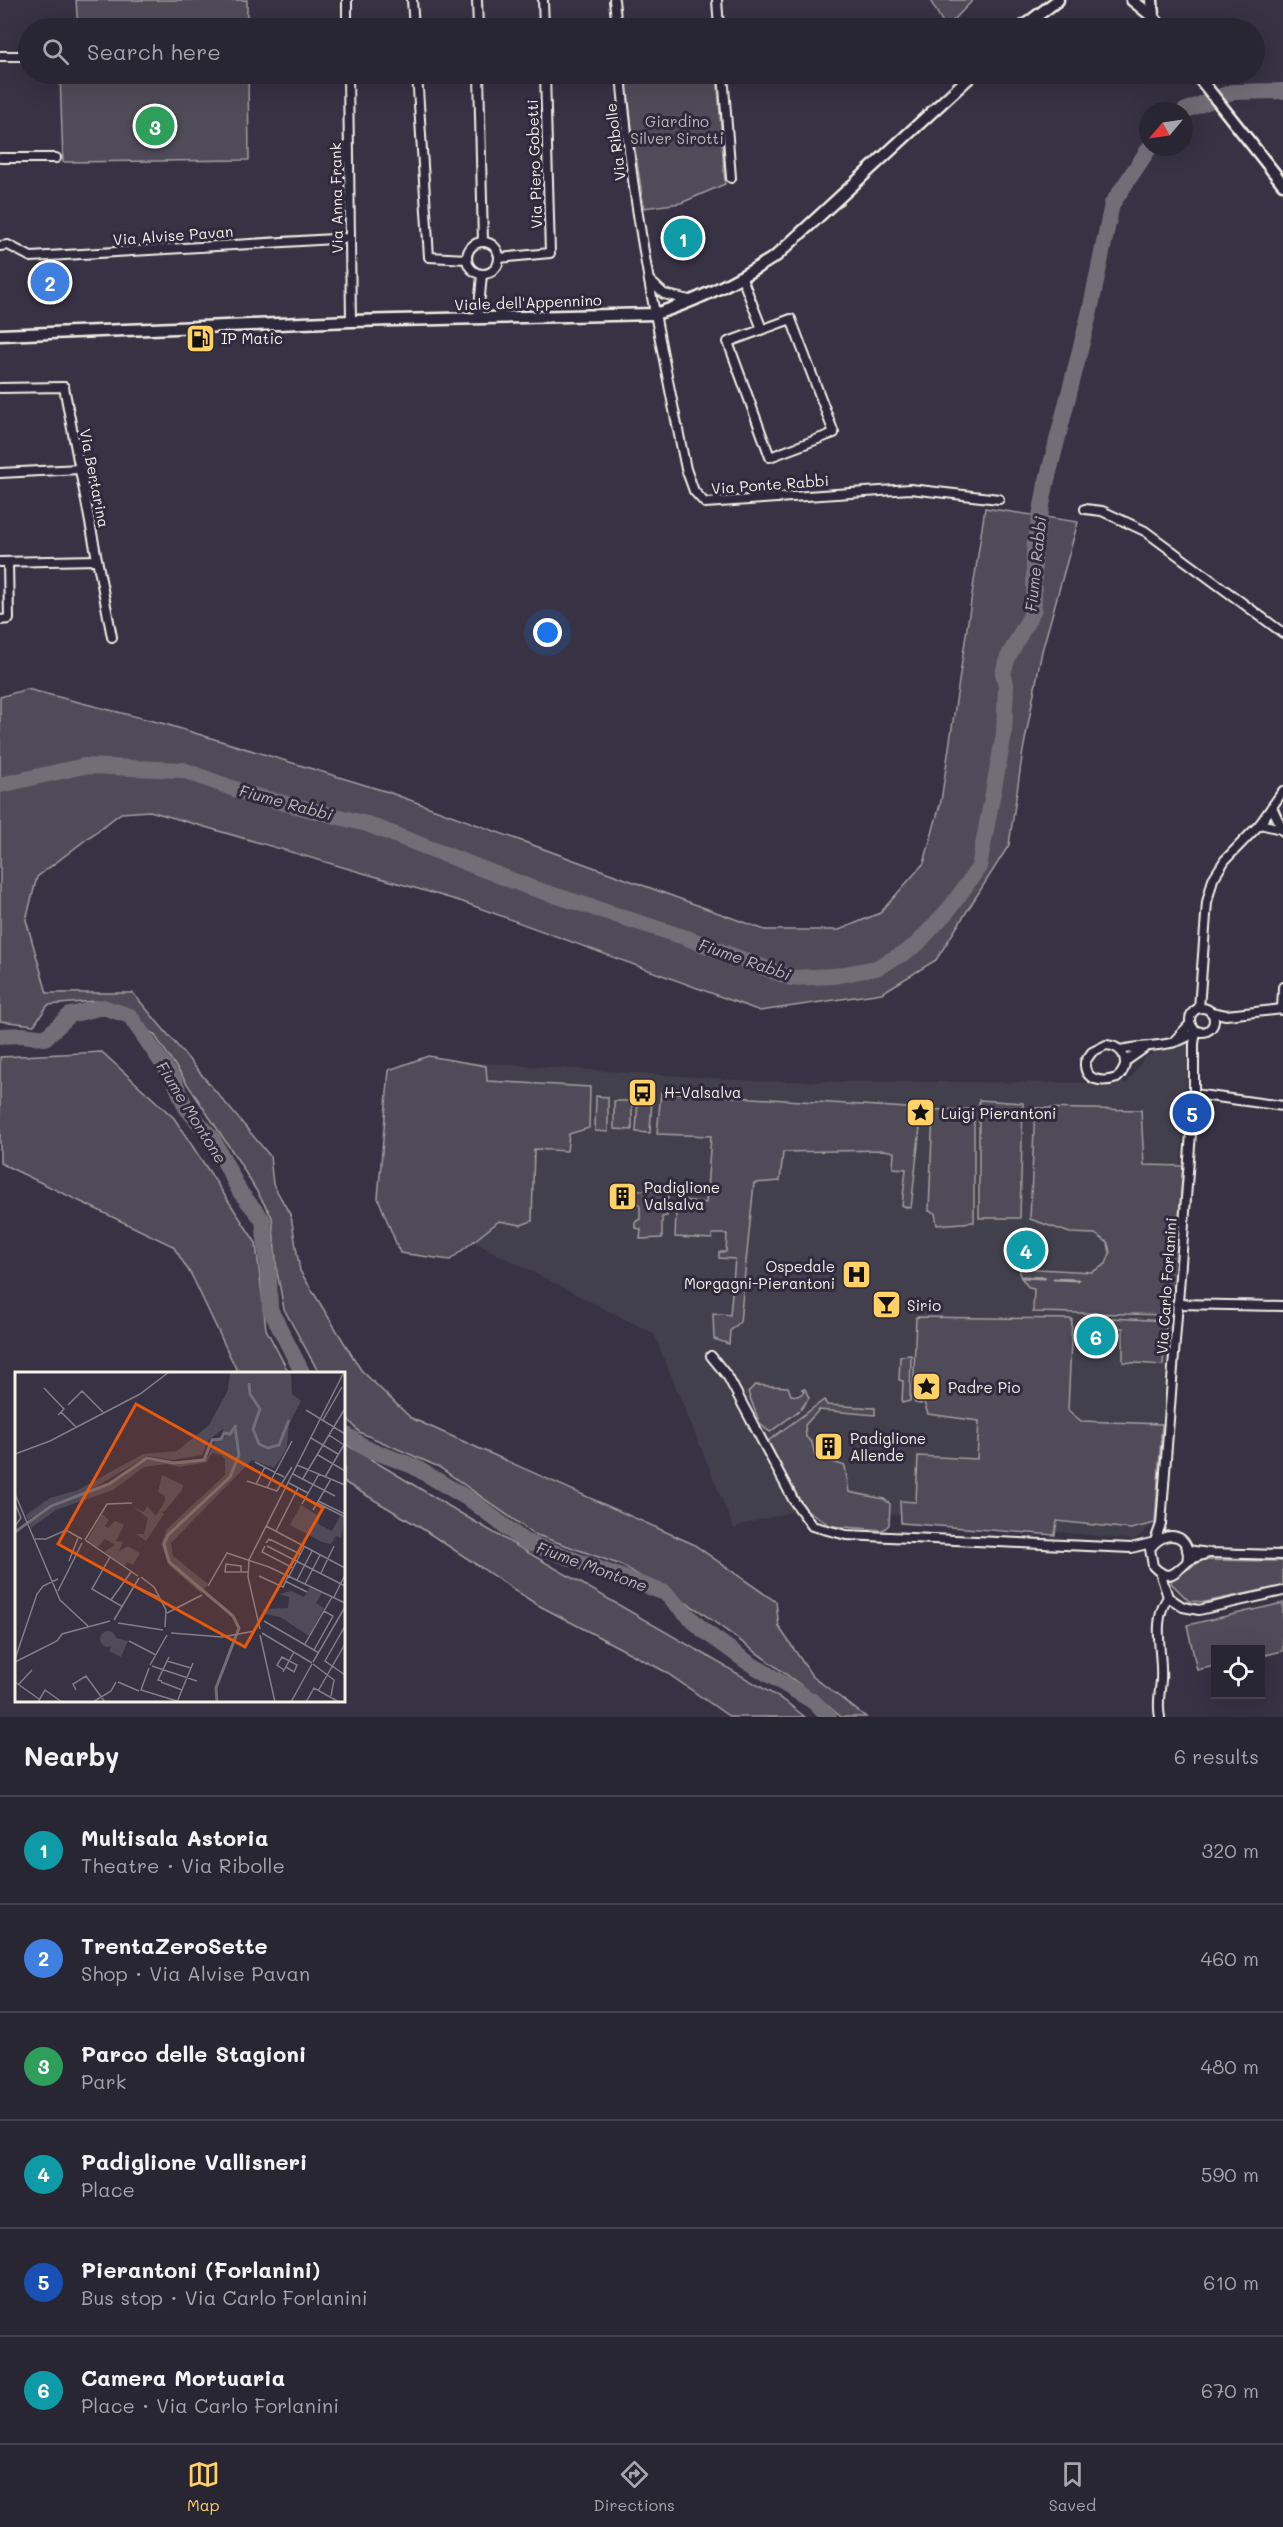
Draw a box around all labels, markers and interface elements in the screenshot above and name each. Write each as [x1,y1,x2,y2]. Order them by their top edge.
search box [18,18,1265,84]
icon: search [39,35,72,68]
text: Search here [87,37,221,66]
street label: Via Piero Gobetti [522,99,546,229]
street label: Via Ribolle [600,102,630,182]
north arrow [1139,102,1193,156]
pin: 3 [136,104,174,148]
park label: Giardino Silver Sirotti [630,111,724,148]
street label: Via Anna Frank [325,142,347,254]
pin: 1 [664,216,702,260]
street label: Via Alvise Pavan [112,221,234,249]
pin: 2 [31,260,70,304]
street label: Viale dell'Appennino [454,289,602,315]
fuel station icon: IP Matic [184,322,216,354]
place label: IP Matic [221,328,283,348]
street label: Via Bertarina [76,427,114,529]
street label: Via Ponte Rabbi [710,470,830,498]
water label: Fiume Rabbi [1020,515,1050,613]
your location [533,618,562,647]
water label: Fiume Rabbi [237,779,335,825]
water label: Fiume Rabbi [696,933,794,985]
water label: Fiume Montone [152,1057,232,1167]
bus stop icon: H-Valsalva [627,1076,659,1108]
place label: H-Valsalva [664,1082,741,1102]
pin: 5 [1172,1090,1212,1136]
place icon: Luigi Pierantoni [904,1097,936,1129]
place label: Luigi Pierantoni [941,1103,1056,1123]
place label: Padiglione Valsalva [644,1177,720,1214]
building icon: Padiglione Valsalva [607,1180,639,1212]
street label: Via Carlo Forlanini [1151,1217,1181,1355]
pin: 4 [1006,1228,1046,1272]
place label: Ospedale Morgagni-Pierantoni [684,1256,835,1293]
hospital icon: Ospedale Morgagni-Pierantoni [840,1259,872,1291]
bar icon: Sirio [870,1289,902,1321]
place label: Sirio [907,1295,941,1315]
pin: 6 [1076,1314,1116,1358]
place icon: Padre Pio [911,1371,943,1403]
inset map [15,1372,345,1702]
place label: Padre Pio [948,1377,1020,1397]
place label: Padiglione Allende [850,1428,926,1465]
building icon: Padiglione Allende [813,1431,845,1463]
water label: Fiume Montone [534,1536,651,1596]
map controls [1211,1645,1265,1699]
button: locate [1211,1645,1265,1699]
text: Nearby [24,1739,119,1773]
text: 6 results [1174,1743,1259,1769]
text: Multisala Astoria [81,1823,268,1852]
text: 1 [39,1837,48,1863]
text: 320 m [1201,1837,1259,1863]
text: Theatre · Via Ribolle [81,1852,285,1878]
text: TrentaZeroSette [81,1931,268,1960]
text: 2 [38,1945,49,1971]
text: 460 m [1201,1945,1259,1971]
text: Shop · Via Alvise Pavan [81,1960,310,1986]
text: Parco delle Stagioni [81,2039,306,2068]
text: 3 [38,2053,50,2079]
text: 480 m [1200,2053,1259,2079]
text: Park [81,2068,126,2094]
text: Padiglione Vallisneri [81,2147,308,2176]
text: 4 [37,2161,50,2187]
text: 590 m [1201,2161,1259,2187]
text: Place [81,2176,135,2202]
text: Pierantoni (Forlanini) [81,2255,320,2284]
text: 5 [38,2269,49,2295]
text: 610 m [1203,2269,1259,2295]
text: Bus stop · Via Carlo Forlanini [81,2284,368,2310]
text: Camera Mortuaria [81,2363,285,2392]
text: 6 [37,2377,50,2403]
text: 670 m [1201,2377,1259,2403]
text: Place · Via Carlo Forlanini [81,2392,339,2418]
tab: Map [187,2458,220,2515]
tab: Directions [594,2458,675,2515]
tab: Saved [1049,2458,1096,2515]

